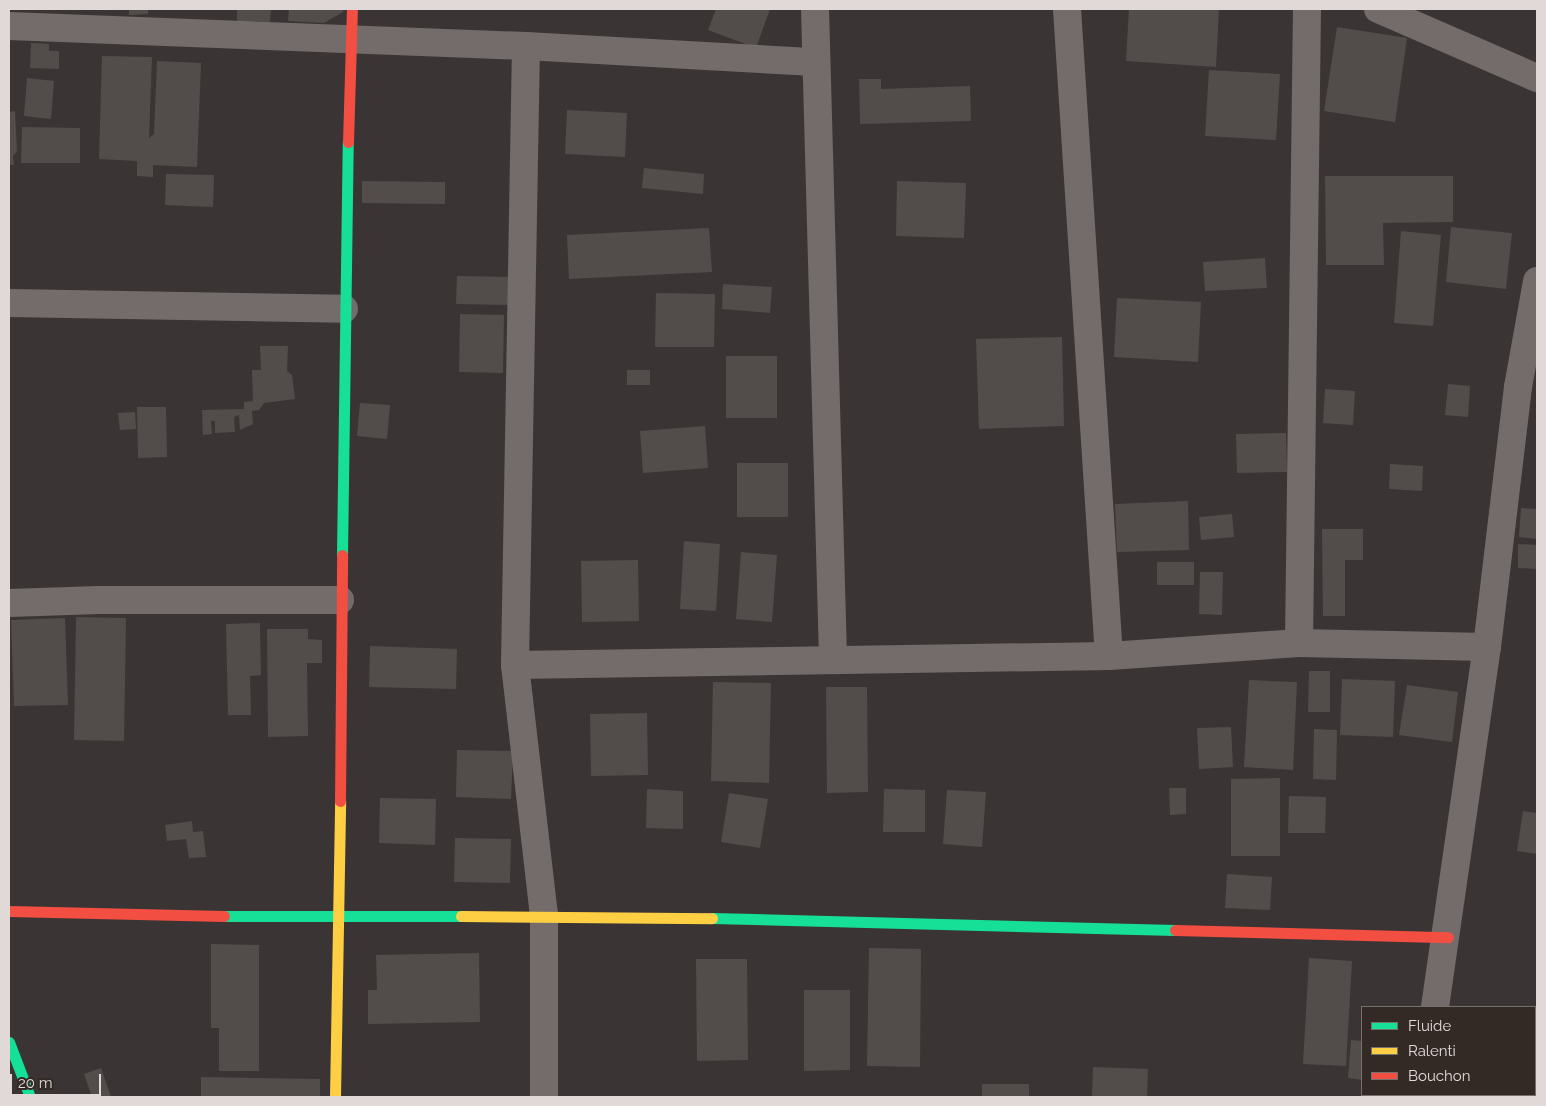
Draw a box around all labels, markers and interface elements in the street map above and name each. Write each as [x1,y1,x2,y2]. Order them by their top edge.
legend [1361,1006,1536,1096]
text: Fluide [1408,1017,1451,1035]
text: Ralenti [1408,1042,1456,1060]
scale bar [12,1064,104,1096]
text: Bouchon [1408,1067,1470,1085]
text: 20 m [18,1074,53,1092]

